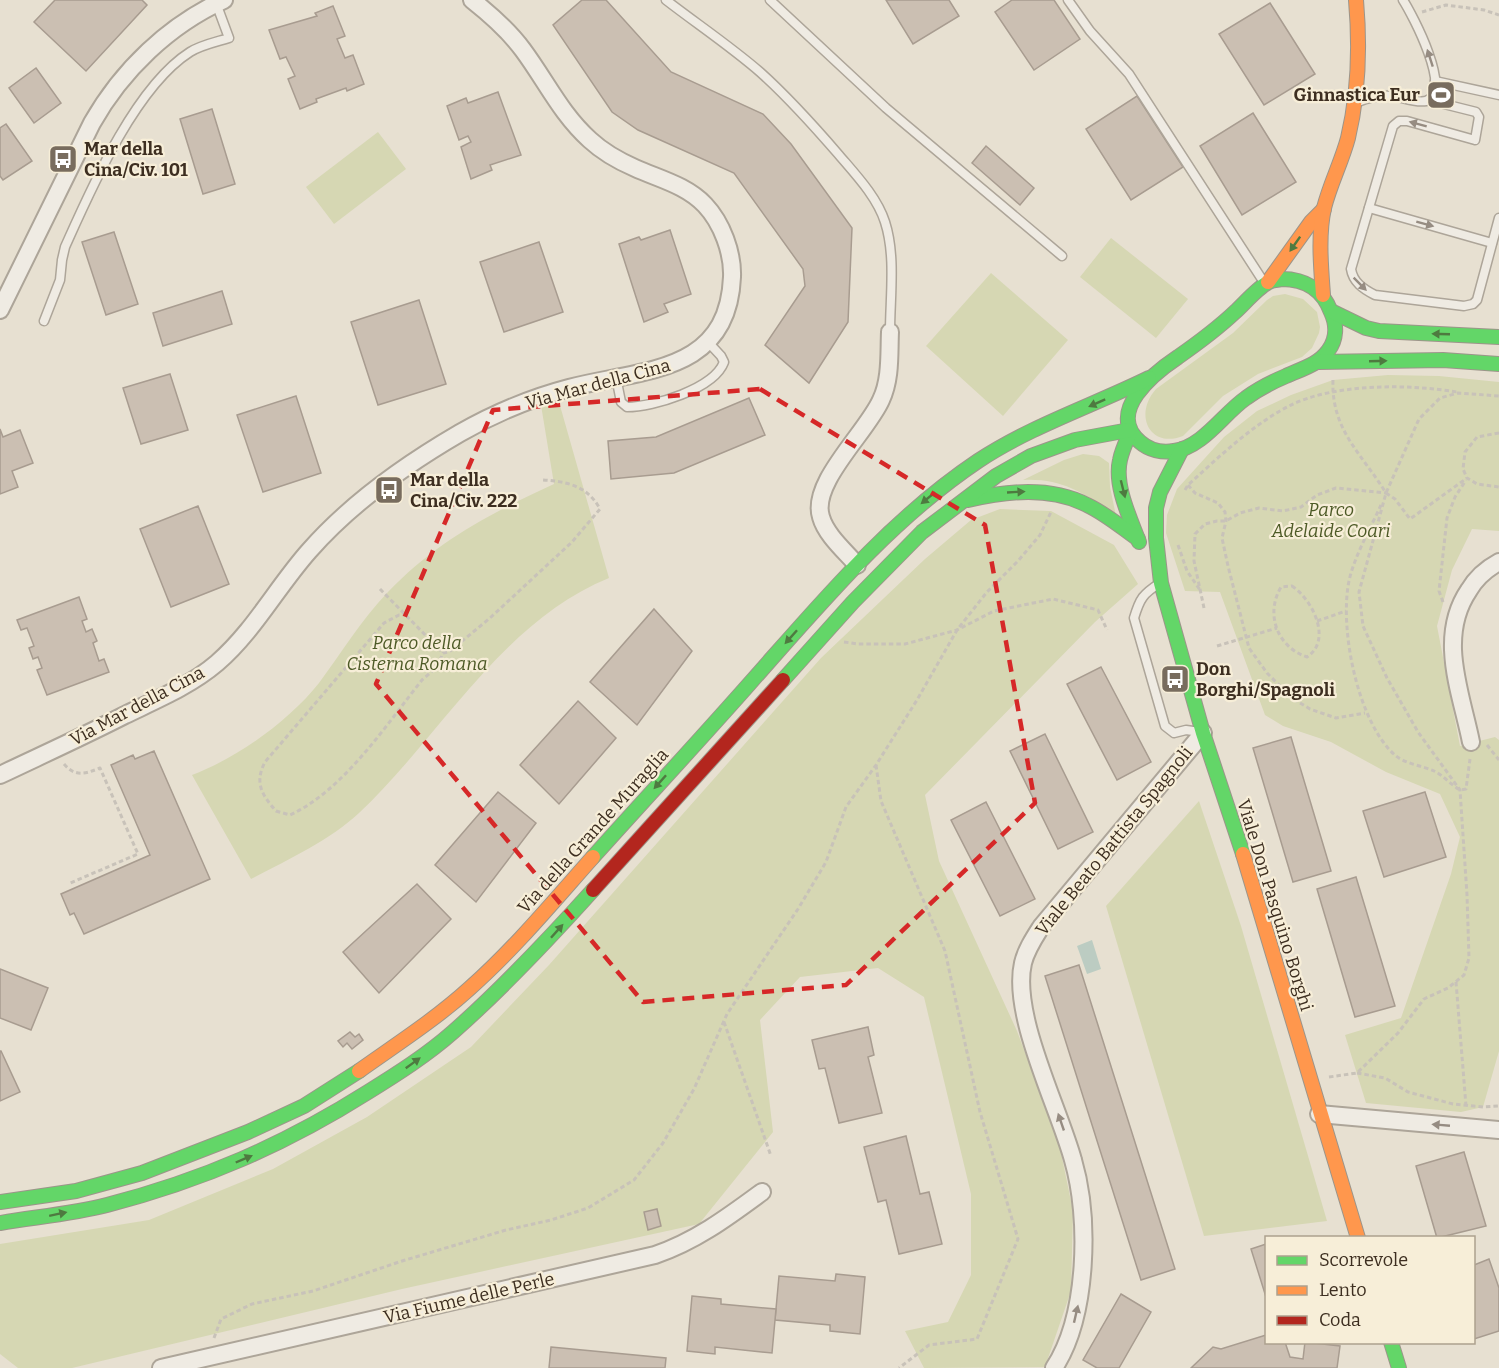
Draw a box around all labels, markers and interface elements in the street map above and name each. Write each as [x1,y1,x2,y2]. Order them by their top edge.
one-way arrow [1425,48,1434,66]
sports icon: Ginnastica Eur [1425,79,1457,111]
place label: Ginnastica Eur [1294,84,1421,106]
one-way arrow [1409,119,1428,129]
place label: Mar della Cina/Civ. 101 [84,138,188,181]
bus stop icon: Mar della Cina/Civ. 101 [47,143,79,175]
one-way arrow [1416,220,1434,229]
one-way arrow [1289,236,1301,252]
one-way arrow [1353,277,1367,292]
one-way arrow [1431,329,1450,339]
street label: Via Mar della Cina [523,354,673,414]
one-way arrow [1368,356,1387,366]
one-way arrow [1087,398,1105,408]
place label: Mar della Cina/Civ. 222 [410,469,517,512]
bus stop icon: Mar della Cina/Civ. 222 [373,474,405,506]
one-way arrow [1119,480,1129,498]
one-way arrow [1006,487,1025,496]
one-way arrow [920,492,935,504]
park label: Parco Adelaide Coari [1271,499,1390,542]
one-way arrow [784,630,798,645]
park label: Parco della Cisterna Romana [346,632,488,675]
place label: Don Borghi/Spagnoli [1196,658,1335,701]
street label: Via Mar della Cina [66,661,208,751]
bus stop icon: Don Borghi/Spagnoli [1159,663,1191,695]
street label: Viale Beato Battista Spagnoli [1031,742,1197,940]
street label: Via della Grande Muraglia [513,744,673,918]
one-way arrow [654,774,667,789]
street label: Viale Don Pasquino Borghi [1232,797,1318,1013]
one-way arrow [550,924,564,939]
one-way arrow [406,1057,421,1069]
one-way arrow [1055,1113,1065,1131]
one-way arrow [1431,1120,1450,1130]
one-way arrow [235,1154,253,1163]
one-way arrow [48,1209,67,1218]
legend [1265,1236,1475,1344]
text: Scorrevole [1319,1249,1408,1271]
street label: Via Fiume delle Perle [382,1268,556,1328]
text: Lento [1319,1279,1367,1301]
one-way arrow [1072,1304,1081,1323]
text: Coda [1319,1309,1361,1331]

